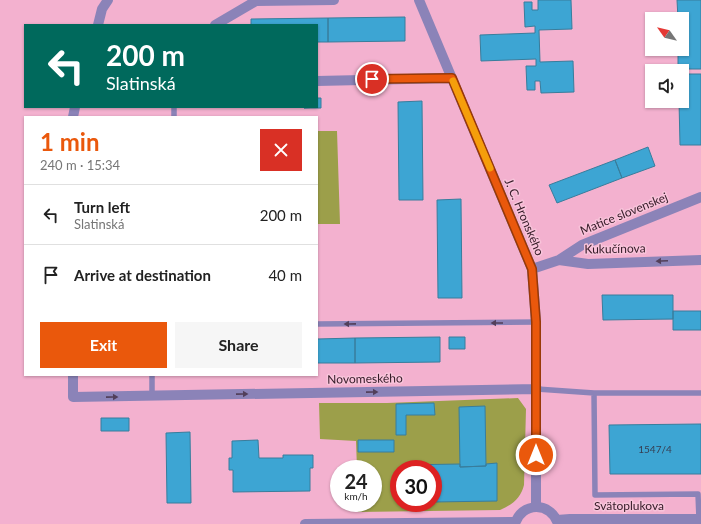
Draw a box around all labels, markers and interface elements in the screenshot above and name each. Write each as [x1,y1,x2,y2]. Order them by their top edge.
north arrow [645,12,689,56]
map controls [645,12,689,108]
text: 200 m [106,38,185,72]
icon: left [40,40,92,92]
pin [355,62,389,96]
button: sound [645,64,689,108]
icon: arrive [361,68,383,90]
text: Slatinská [106,72,176,94]
text: 1 min [40,127,100,156]
button: close [260,129,302,171]
text: 240 m · 15:34 [40,157,120,173]
street label: J. C. Hronského [501,176,548,258]
street label: Matice slovenskej [578,189,670,238]
text: Turn left [74,198,130,216]
icon: left [40,204,62,226]
text: 200 m [260,206,302,224]
text: Slatinská [74,216,124,232]
street label: Kukučínova [584,240,646,257]
one-way arrow [655,258,668,264]
icon: arrive [40,264,62,286]
text: Arrive at destination [74,266,211,284]
text: 40 m [268,266,302,284]
one-way arrow [490,320,503,326]
one-way arrow [343,321,356,327]
button: Exit [40,322,167,368]
button: Share [175,322,302,368]
street label: Novomeského [327,370,403,387]
one-way arrow [366,389,379,395]
one-way arrow [236,391,249,397]
one-way arrow [106,393,118,400]
position arrow [515,434,557,476]
house number: 1547/4 [638,443,672,455]
speed limit sign: 30 [390,460,442,512]
text: 24 [344,469,368,493]
text: km/h [344,490,368,502]
street label: Svätoplukova [594,498,664,513]

